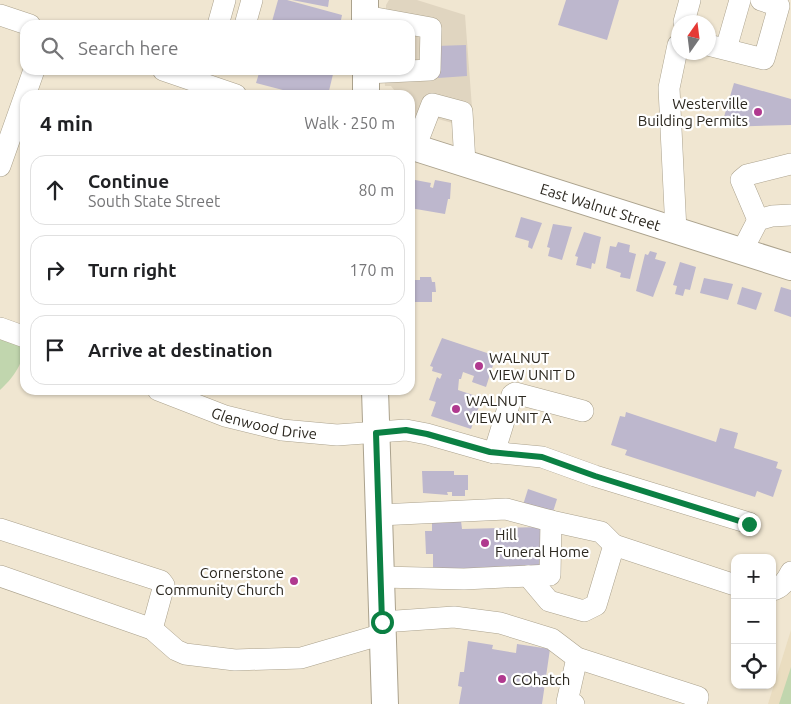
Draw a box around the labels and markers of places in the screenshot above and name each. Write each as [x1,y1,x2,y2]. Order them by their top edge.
place label: Westerville Building Permits [638,95,748,129]
marker: Westerville Building Permits [752,106,764,118]
place label: WALNUT VIEW UNIT D [489,349,575,383]
marker: WALNUT VIEW UNIT D [473,360,485,372]
place label: WALNUT VIEW UNIT A [466,392,552,426]
marker: WALNUT VIEW UNIT A [450,403,462,415]
place label: Hill Funeral Home [495,526,589,560]
marker: Hill Funeral Home [479,537,491,549]
place label: Cornerstone Community Church [155,564,284,598]
marker: Cornerstone Community Church [288,575,300,587]
place label: COhatch [512,671,570,688]
marker: COhatch [496,673,508,685]

